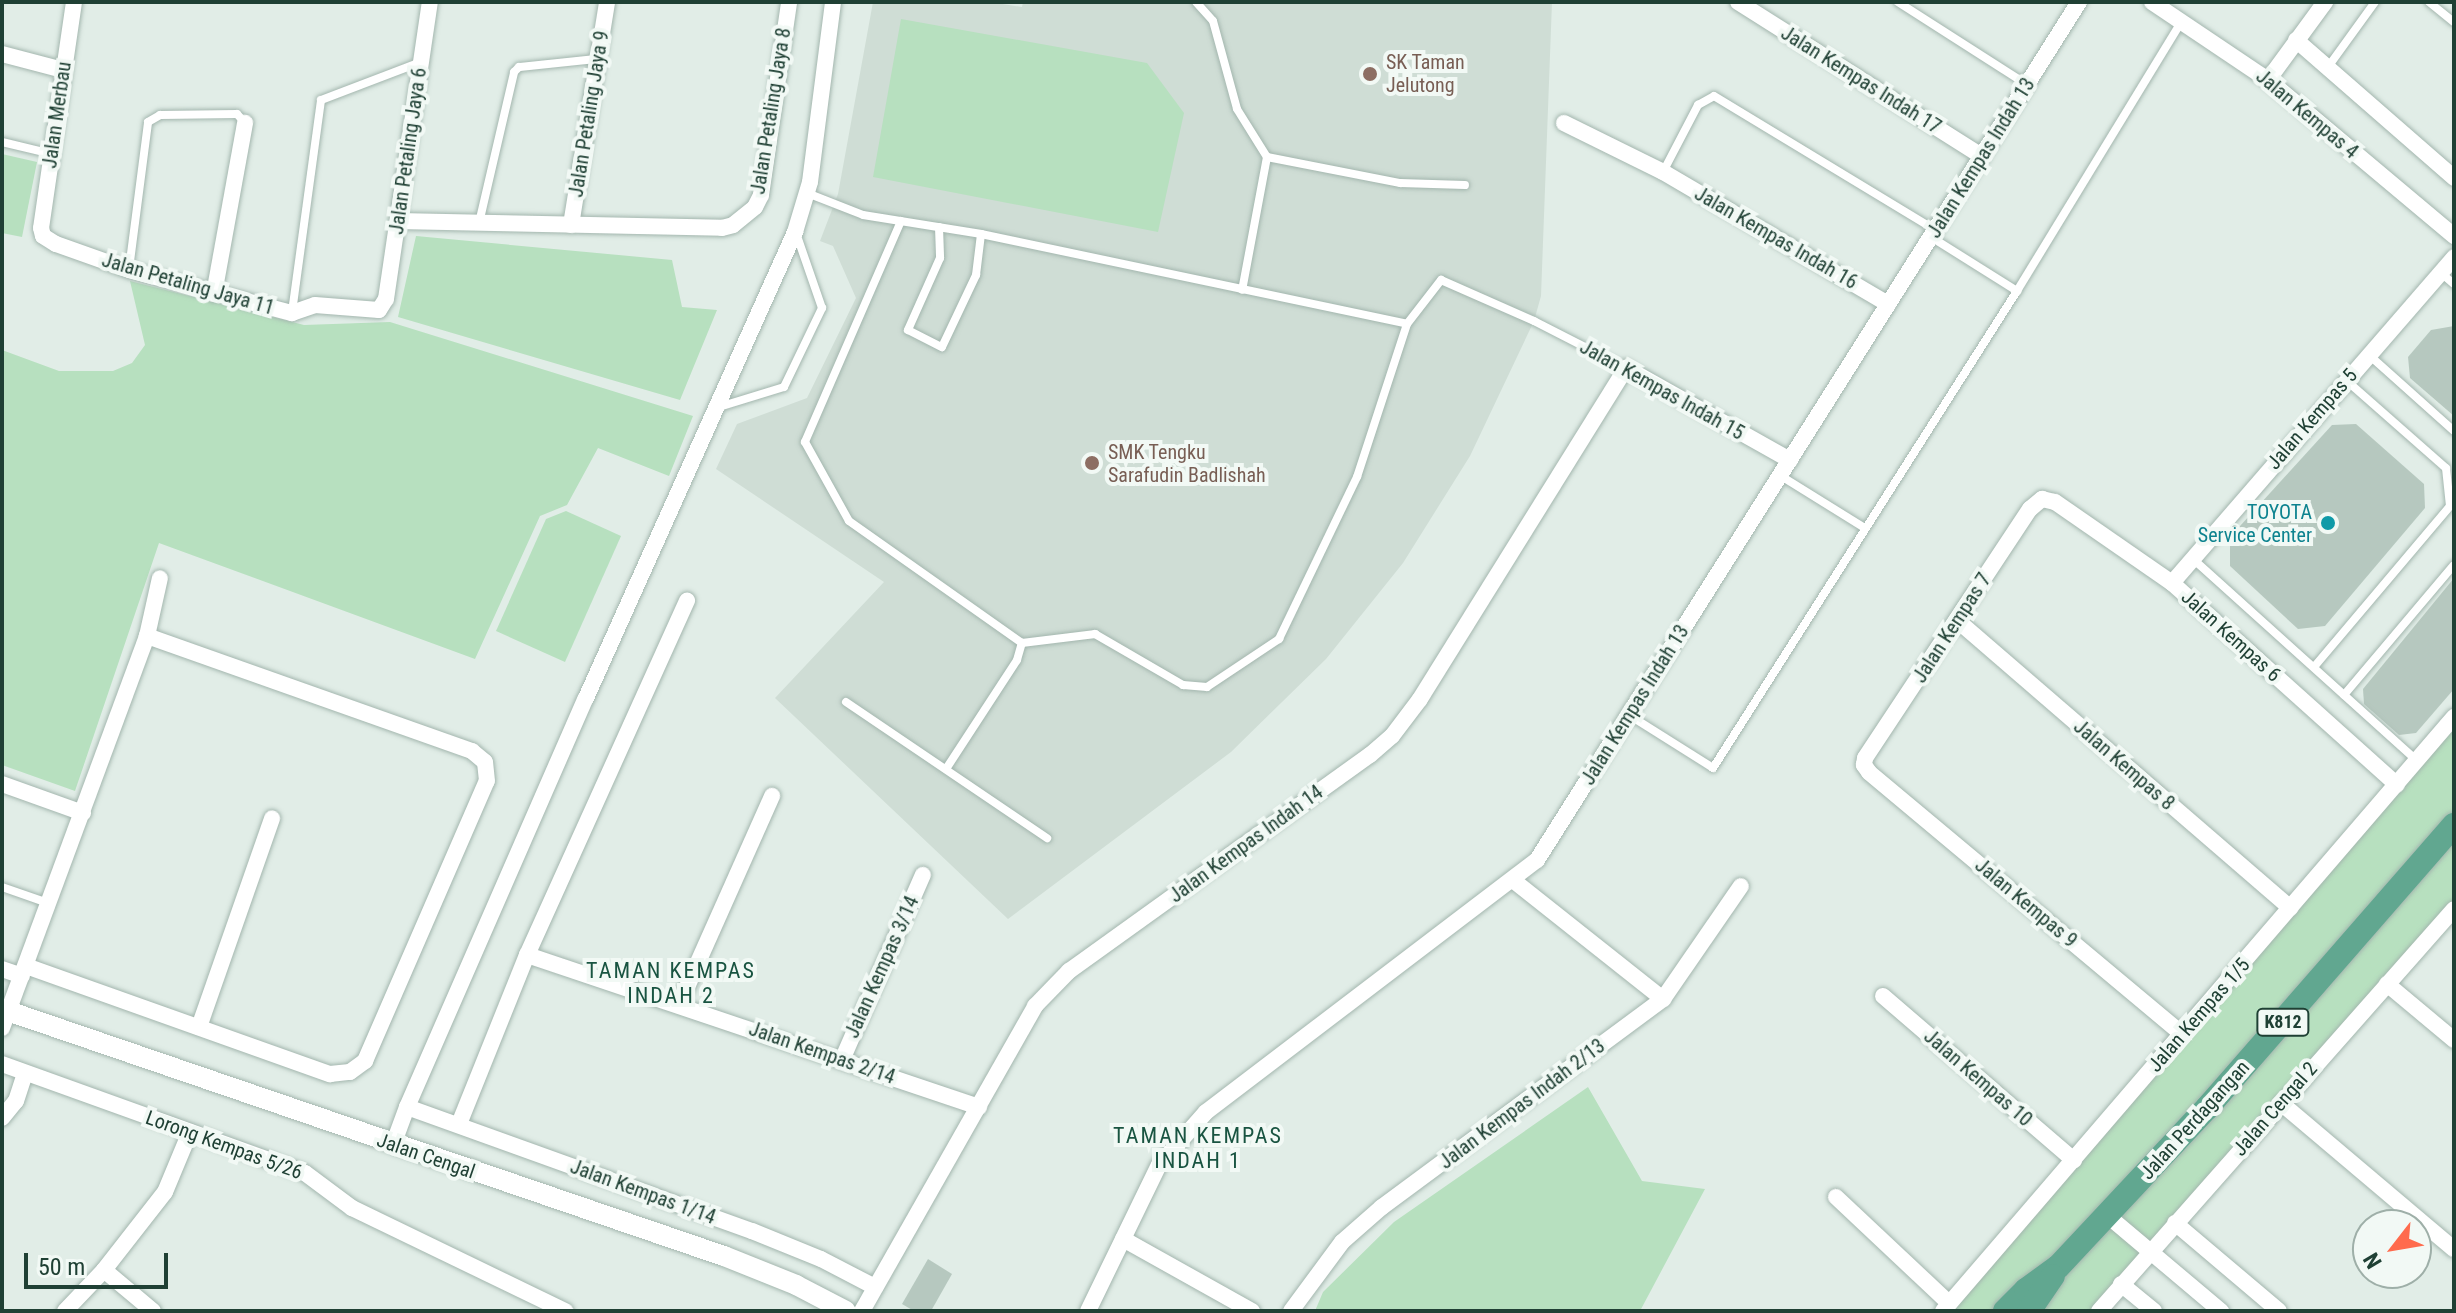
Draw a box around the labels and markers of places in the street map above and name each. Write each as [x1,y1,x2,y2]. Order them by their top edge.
place label: SK Taman Jelutong [1386,50,1465,97]
marker: SK Taman Jelutong [1361,65,1379,83]
place label: SMK Tengku Sarafudin Badlishah [1108,440,1266,487]
marker: SMK Tengku Sarafudin Badlishah [1083,454,1101,472]
place label: TOYOTA Service Center [2198,500,2312,547]
marker: TOYOTA Service Center [2319,514,2337,532]

